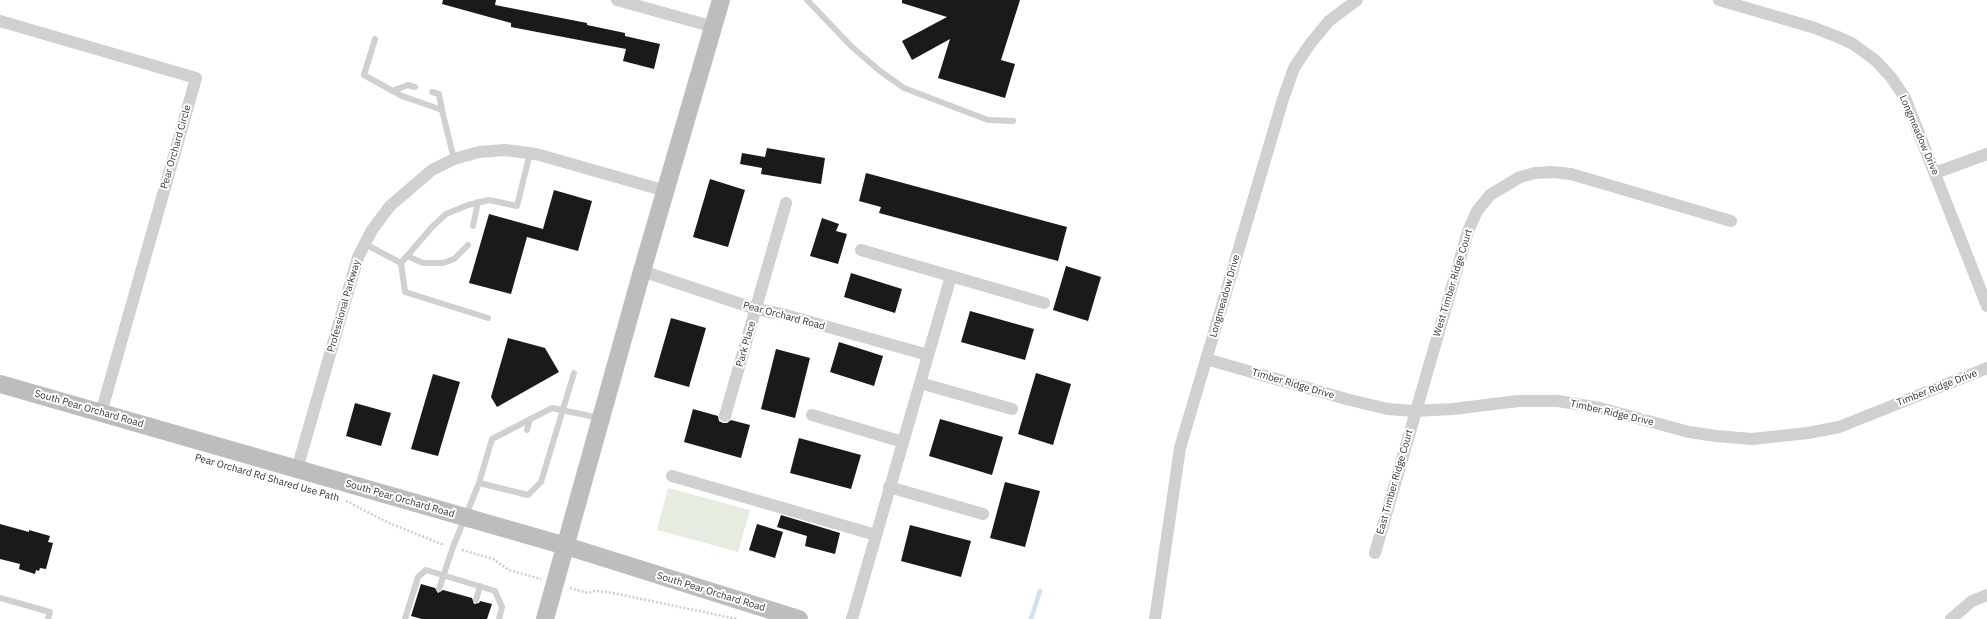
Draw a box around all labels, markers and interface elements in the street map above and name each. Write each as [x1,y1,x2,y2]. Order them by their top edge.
street label: Longmeadow Drive [1897,93,1941,177]
street label: Pear Orchard Circle [158,104,194,190]
street label: West Timber Ridge Court [1431,228,1475,338]
street label: Longmeadow Drive [1207,253,1243,339]
street label: Professional Parkway [325,258,363,354]
street label: Pear Orchard Road [742,299,826,333]
street label: Park Place [734,320,758,368]
street label: Timber Ridge Drive [1250,366,1336,402]
street label: Timber Ridge Drive [1895,367,1979,409]
street label: South Pear Orchard Road [33,388,145,430]
street label: Timber Ridge Drive [1569,398,1655,428]
street label: East Timber Ridge Court [1374,428,1416,536]
street label: Pear Orchard Rd Shared Use Path [193,452,341,504]
street label: South Pear Orchard Road [344,478,456,520]
street label: South Pear Orchard Road [655,570,767,614]

